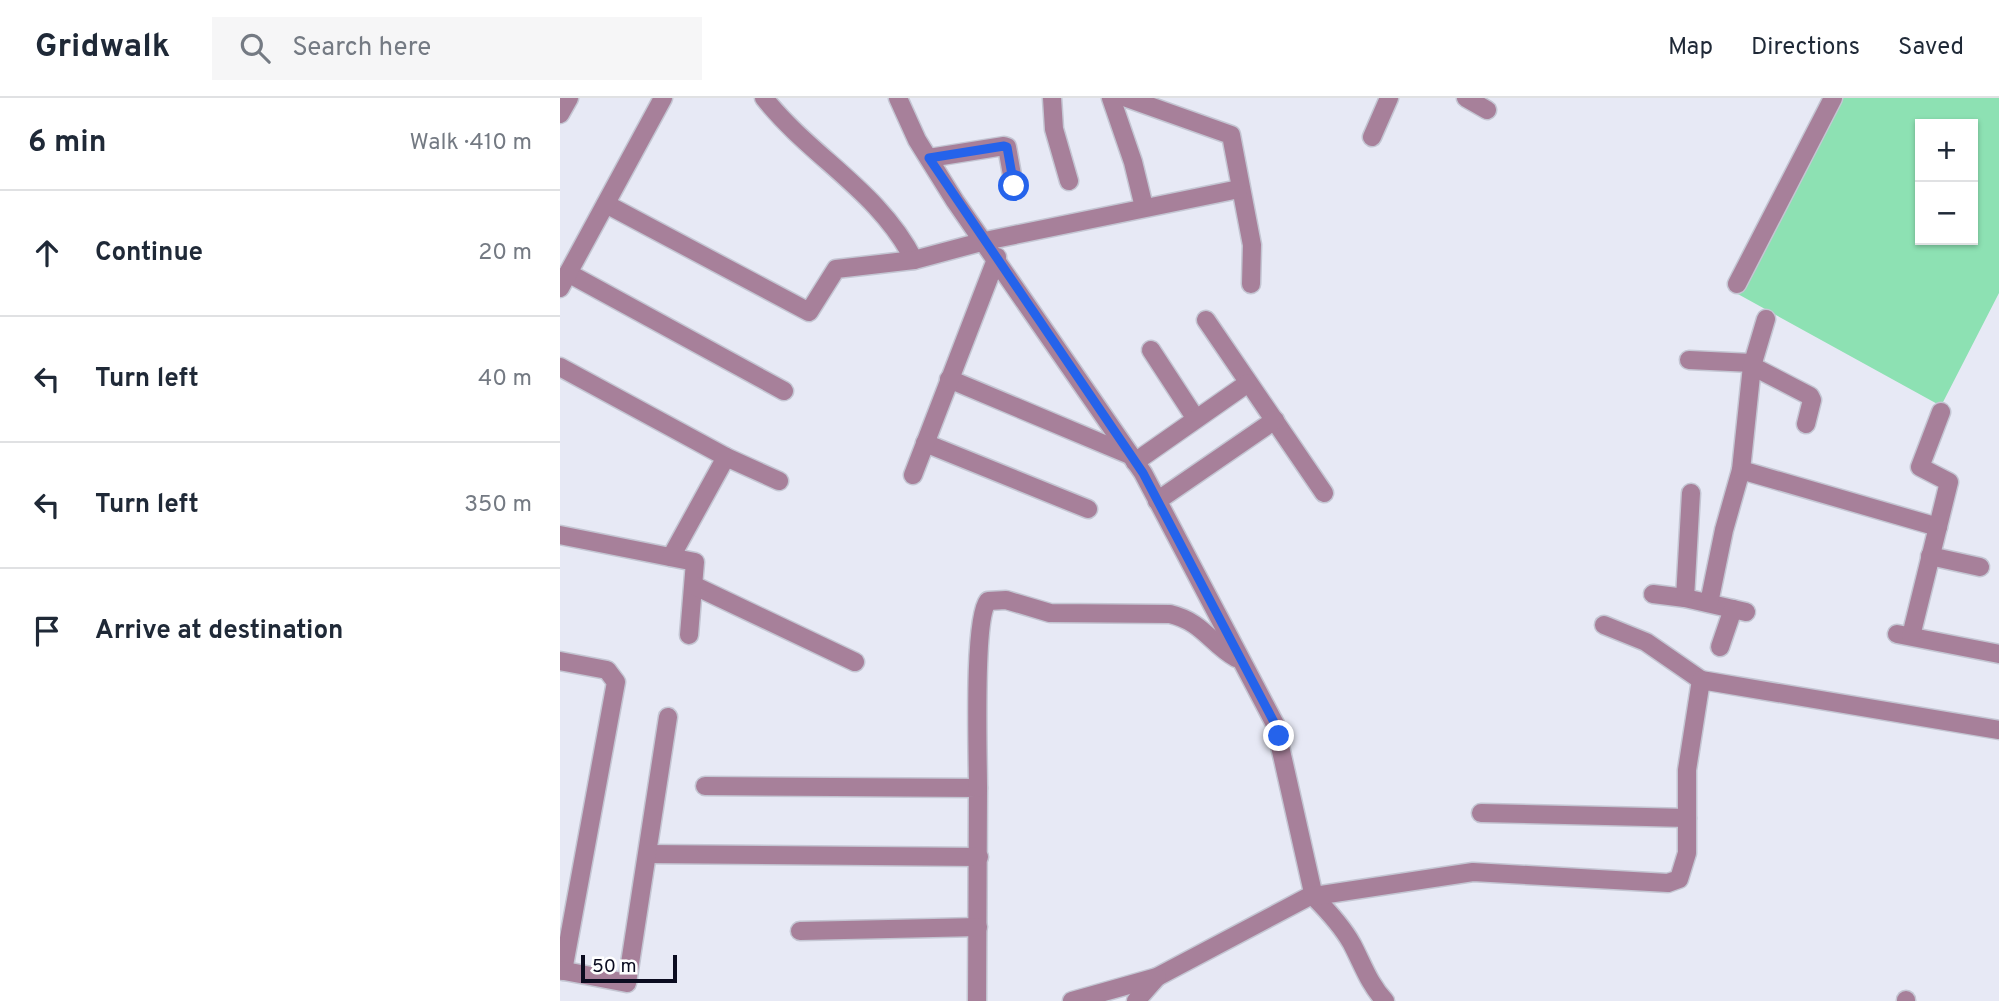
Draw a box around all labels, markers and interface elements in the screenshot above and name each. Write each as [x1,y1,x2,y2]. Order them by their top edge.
search box [212,17,702,80]
text: Gridwalk [35,27,170,69]
icon: search [236,29,274,67]
text: Search here [292,32,431,65]
text: Map [1668,33,1713,63]
text: Directions [1751,33,1860,63]
text: Saved [1898,33,1964,63]
map controls [1915,119,1978,245]
button: + [1915,119,1978,182]
text: 6 min [28,125,106,162]
text: Walk · 410 m [410,129,532,158]
route start [998,170,1029,201]
button: − [1915,182,1978,245]
icon: ahead [28,234,66,272]
text: Continue [95,237,203,270]
text: 20 m [478,239,532,268]
icon: left [28,360,66,398]
text: Turn left [95,363,199,396]
text: 40 m [478,365,532,394]
icon: left [28,486,66,524]
text: Turn left [95,489,199,522]
text: 350 m [464,491,532,520]
icon: arrive [28,612,66,650]
text: Arrive at destination [95,615,343,648]
route end [1263,720,1294,751]
scale bar [581,952,677,984]
text: 50 m [592,955,637,979]

